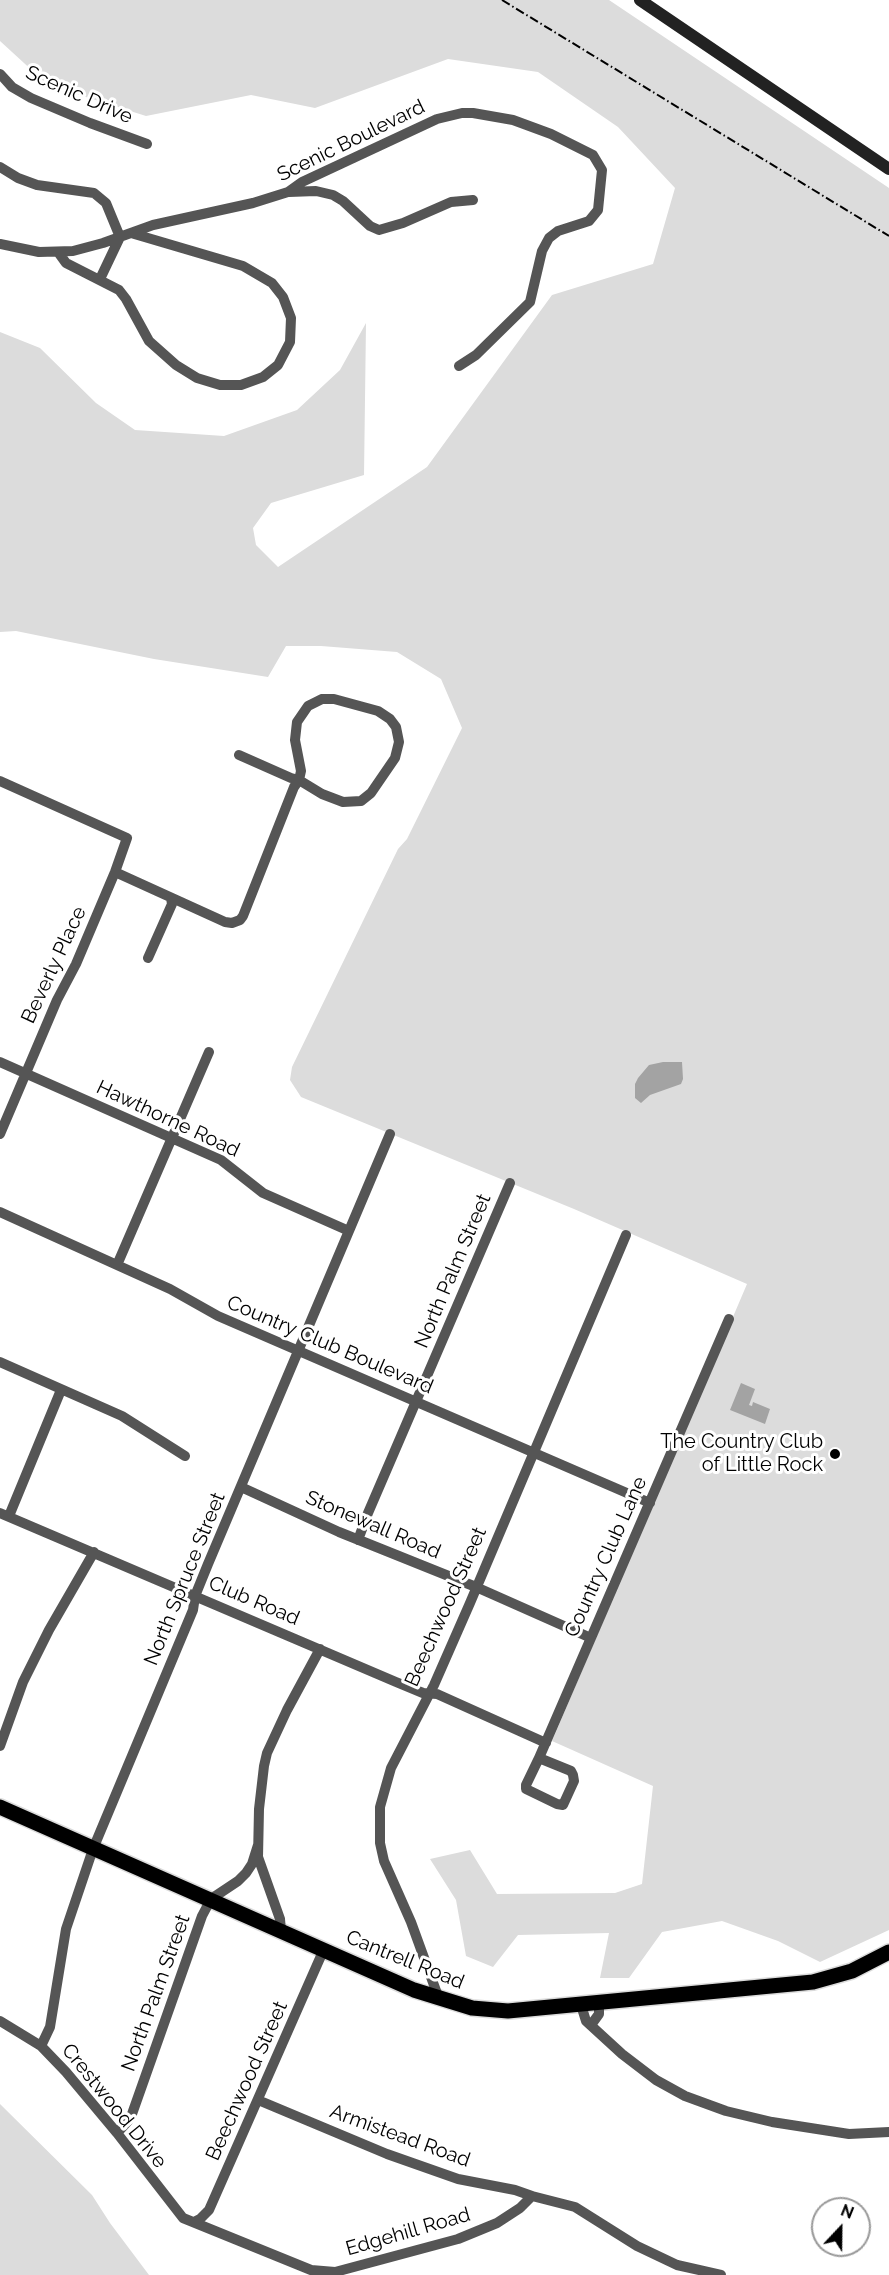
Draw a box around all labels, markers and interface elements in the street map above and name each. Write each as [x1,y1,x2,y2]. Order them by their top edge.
street label: Scenic Drive [22,61,136,129]
street label: Scenic Boulevard [273,95,429,187]
street label: Beverly Place [16,903,92,1027]
street label: Hawthorne Road [93,1075,243,1163]
street label: North Palm Street [410,1190,496,1352]
street label: Country Club Boulevard [223,1291,437,1399]
place label: The Country Club of Little Rock [660,1430,823,1477]
marker: The Country Club of Little Rock [828,1447,842,1461]
street label: Country Club Lane [560,1473,652,1641]
street label: Stonewall Road [302,1486,444,1564]
street label: North Spruce Street [139,1489,231,1669]
street label: Beechwood Street [400,1524,492,1690]
street label: Club Road [205,1571,303,1631]
street label: North Palm Street [116,1911,196,2075]
street label: Cantrell Road [342,1925,468,1995]
street label: Beechwood Street [201,1998,293,2164]
street label: Crestwood Drive [56,2039,172,2173]
street label: Armistead Road [327,2099,473,2173]
north arrow [811,2197,871,2257]
text: N [838,2201,856,2223]
street label: Edgehill Road [343,2203,473,2261]

